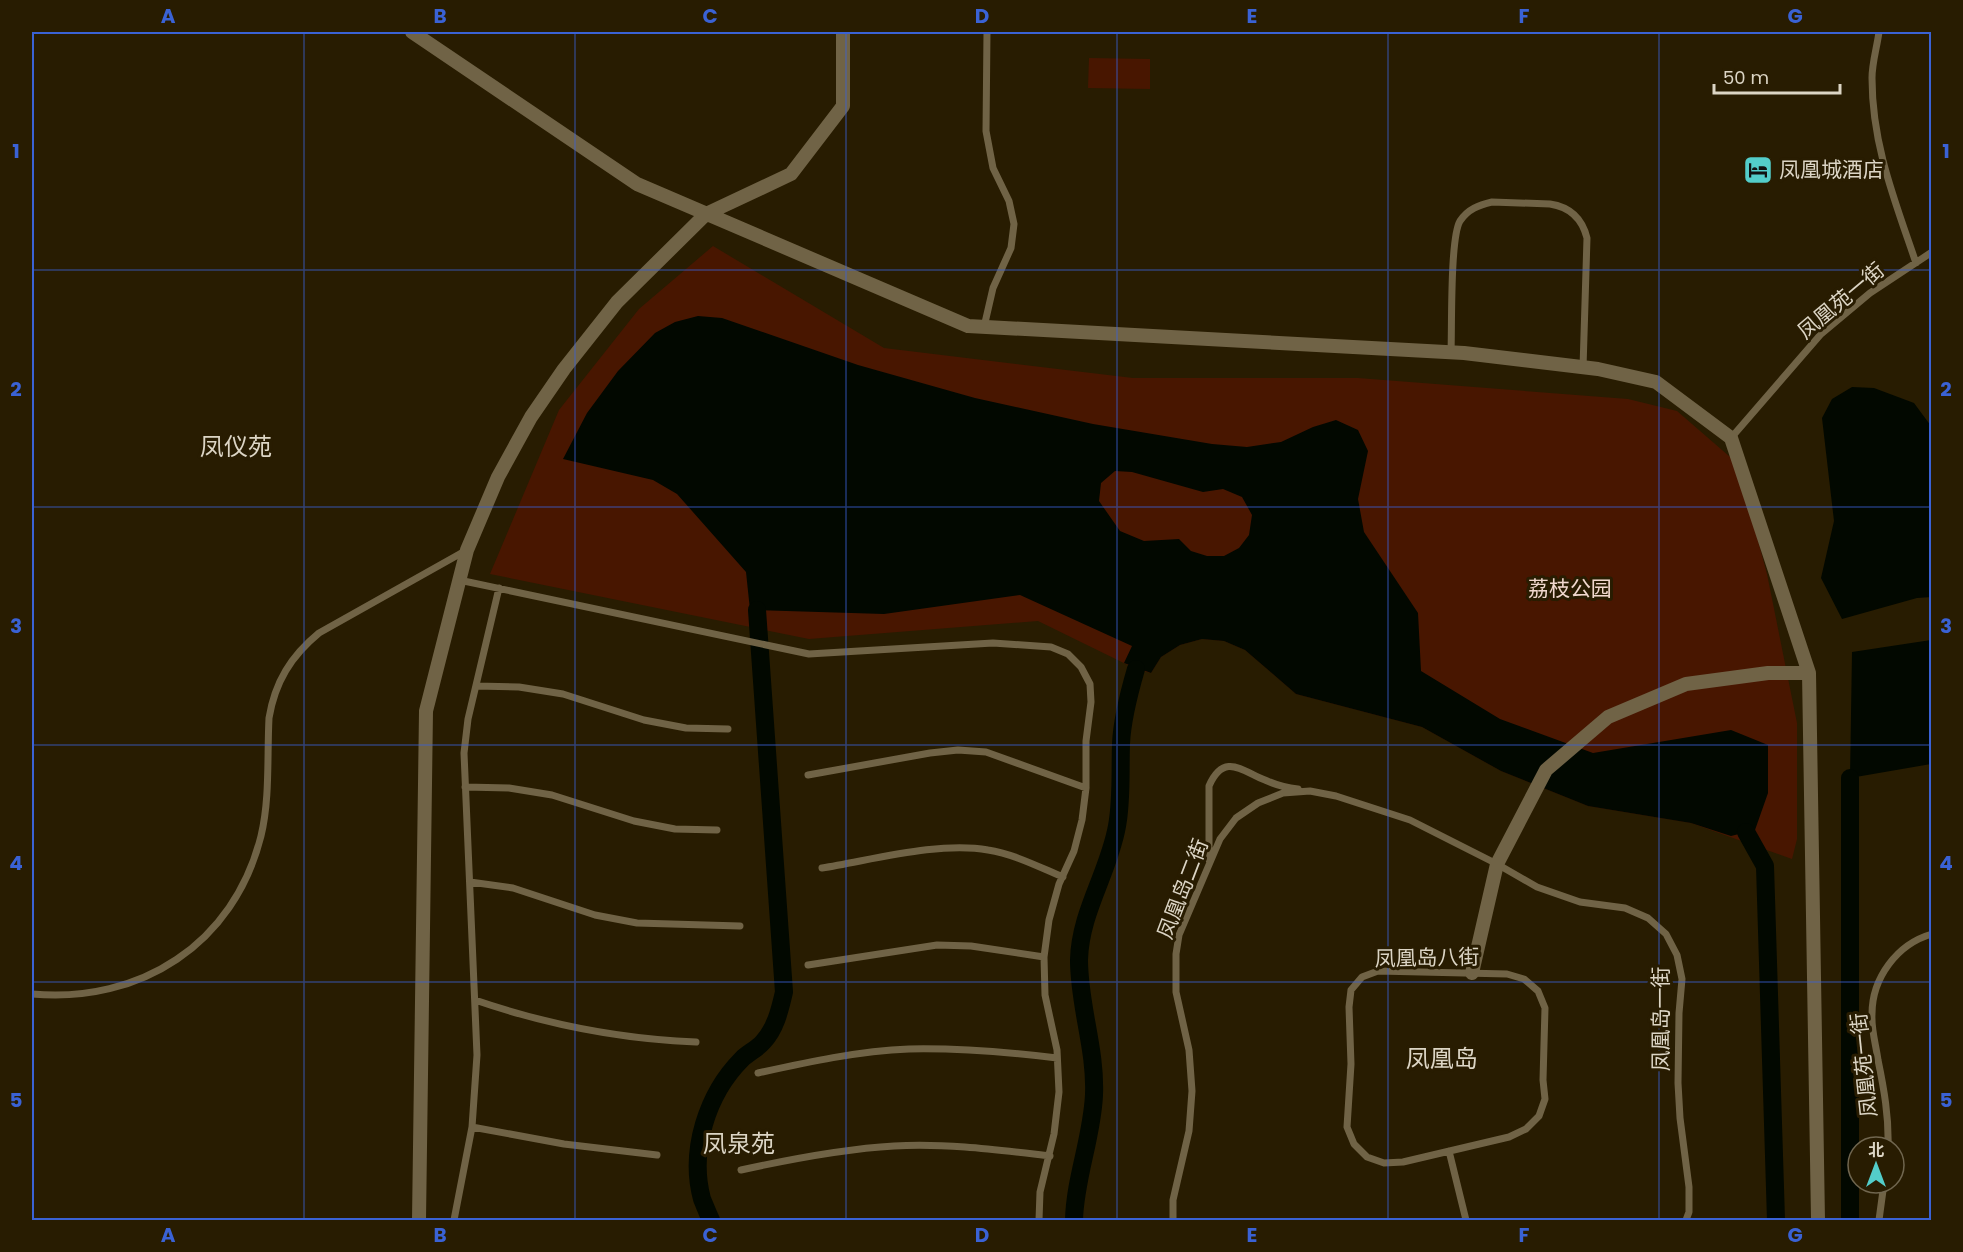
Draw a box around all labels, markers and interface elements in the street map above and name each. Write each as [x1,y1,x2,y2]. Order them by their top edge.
text: A [161,2,176,30]
text: B [433,2,447,30]
text: C [702,2,718,30]
text: D [975,2,989,30]
text: E [1247,2,1257,30]
text: F [1519,2,1530,30]
text: G [1787,2,1803,30]
scale bar [1714,57,1840,95]
text: 50 m [1723,65,1769,90]
text: 1 [12,137,20,165]
text: 1 [1942,137,1950,165]
hotel icon: 凤凰城酒店 [1742,154,1774,186]
place label: 凤凰城酒店 [1779,155,1884,184]
street label: 凤凰苑一街 [1791,256,1890,345]
text: 2 [10,375,22,403]
text: 2 [1940,375,1952,403]
district label: 凤仪苑 [200,430,272,463]
park label: 荔枝公园 [1528,574,1612,603]
text: 3 [10,612,22,640]
text: 3 [1940,612,1952,640]
street label: 凤凰岛二街 [1150,835,1215,943]
text: 4 [9,849,23,877]
text: 4 [1939,849,1953,877]
street label: 凤凰岛八街 [1374,942,1480,973]
street label: 凤凰岛一街 [1646,967,1675,1072]
street label: 凤凰苑一街 [1844,1011,1883,1119]
district label: 凤凰岛 [1406,1042,1478,1075]
text: 5 [10,1086,23,1114]
text: 5 [1940,1086,1953,1114]
district label: 凤泉苑 [703,1127,775,1160]
north arrow [1846,1135,1906,1195]
text: 北 [1868,1139,1884,1162]
text: A [161,1221,176,1249]
text: B [433,1221,447,1249]
text: C [702,1221,718,1249]
text: D [975,1221,989,1249]
text: E [1247,1221,1257,1249]
text: F [1519,1221,1530,1249]
text: G [1787,1221,1803,1249]

